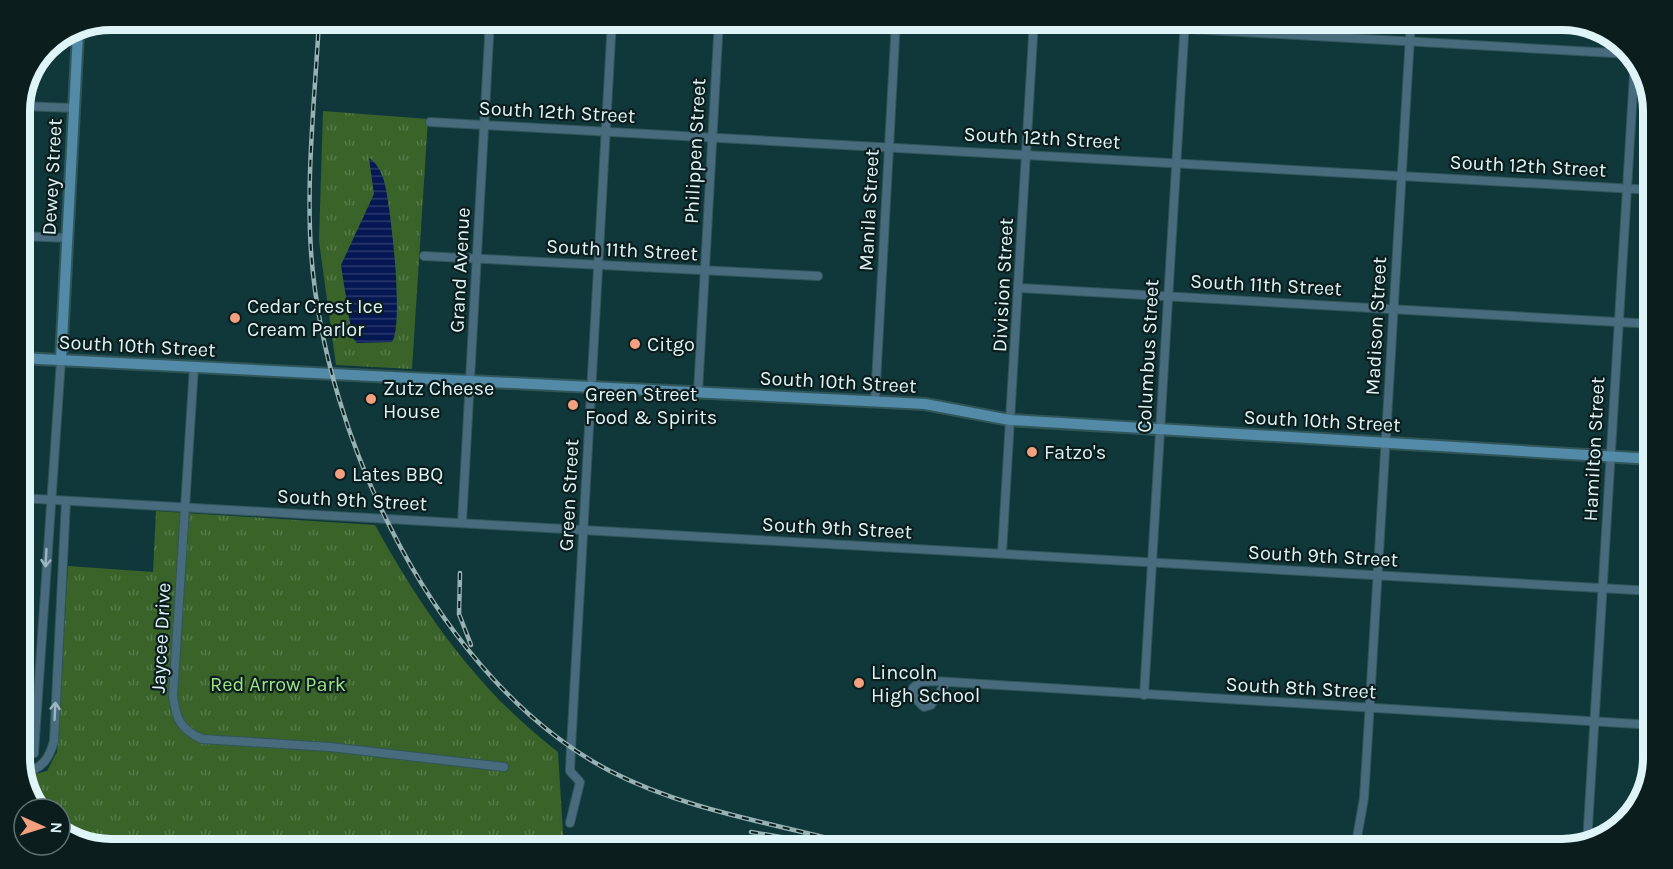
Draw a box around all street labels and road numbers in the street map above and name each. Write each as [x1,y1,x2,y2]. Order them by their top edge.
street label: Philippen Street [680,77,710,225]
street label: South 12th Street [478,96,636,128]
street label: Dewey Street [37,117,67,236]
street label: South 12th Street [963,122,1121,154]
street label: Manila Street [854,148,884,272]
street label: South 12th Street [1449,150,1607,182]
street label: Grand Avenue [445,207,475,333]
street label: Division Street [988,217,1018,353]
street label: South 11th Street [546,235,699,265]
street label: Madison Street [1361,256,1391,396]
street label: South 11th Street [1190,270,1343,300]
street label: Columbus Street [1132,278,1164,433]
street label: South 10th Street [58,330,217,362]
street label: South 10th Street [759,366,918,398]
street label: Hamilton Street [1579,376,1609,522]
street label: South 10th Street [1243,405,1402,437]
street label: Green Street [555,438,583,552]
street label: South 9th Street [276,485,428,515]
street label: South 9th Street [761,513,913,543]
street label: South 9th Street [1247,541,1399,571]
street label: Jaycee Drive [147,582,175,694]
street label: South 8th Street [1225,673,1377,703]

